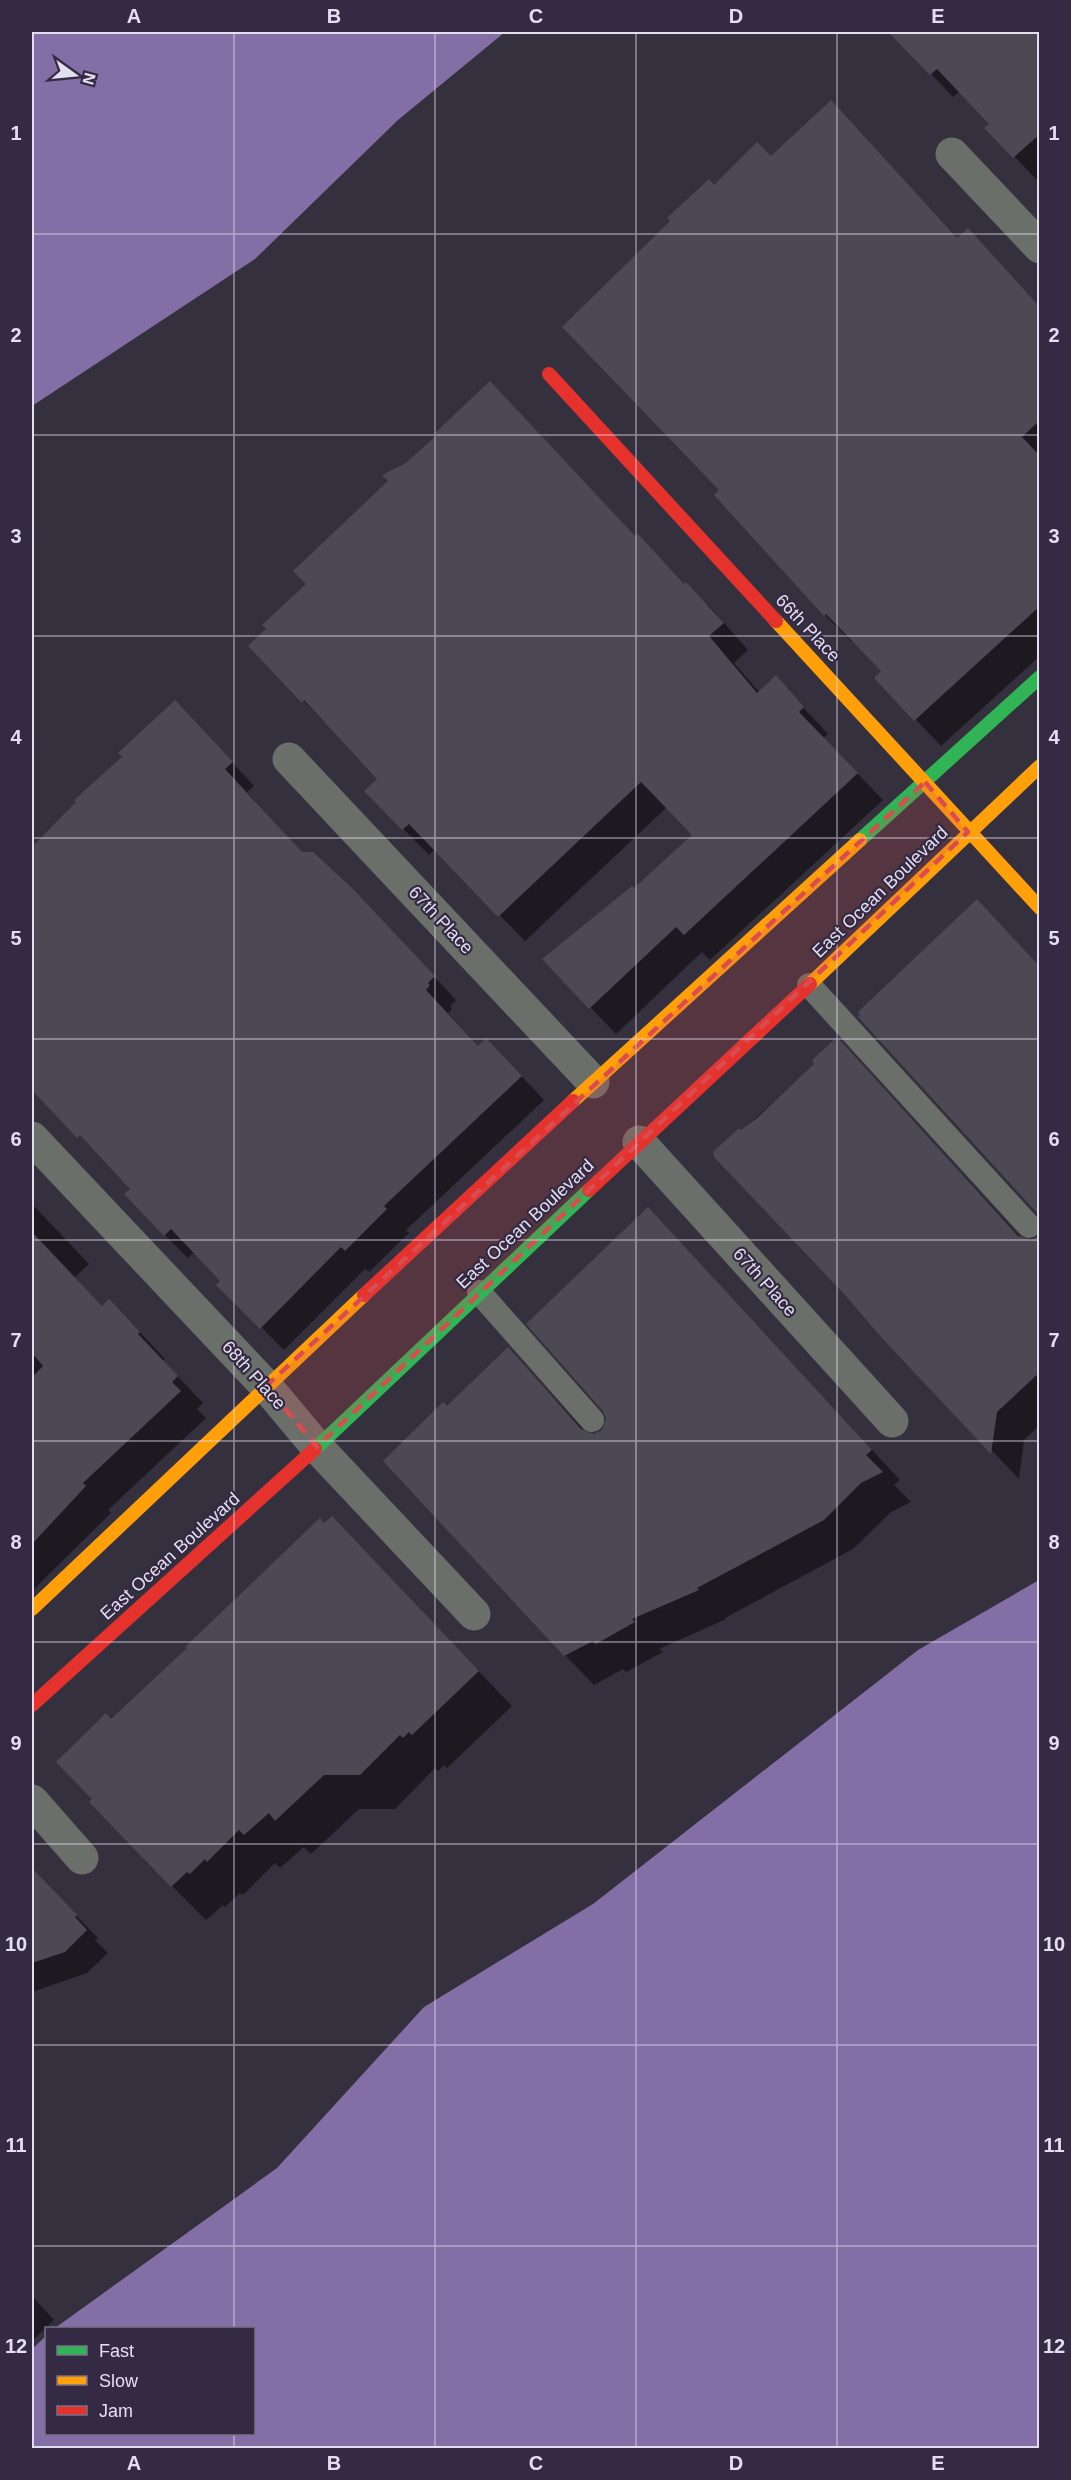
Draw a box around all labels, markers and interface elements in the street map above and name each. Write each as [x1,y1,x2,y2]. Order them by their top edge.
text: A [127,5,141,27]
text: B [327,5,341,27]
text: C [529,5,543,27]
text: D [729,5,743,27]
text: E [931,5,945,27]
north arrow [45,45,105,105]
text: N [79,71,99,87]
text: 1 [10,122,22,144]
text: 1 [1048,122,1060,144]
text: 2 [10,324,22,346]
text: 2 [1048,324,1060,346]
text: 3 [10,525,22,547]
text: 3 [1048,525,1060,547]
street label: 66th Place [772,590,844,666]
text: 4 [10,726,22,748]
text: 4 [1048,726,1060,748]
street label: East Ocean Boulevard [808,822,952,962]
street label: 67th Place [405,882,477,958]
text: 5 [10,927,22,949]
text: 5 [1048,927,1060,949]
text: 6 [10,1128,22,1150]
text: 6 [1048,1128,1060,1150]
street label: East Ocean Boulevard [452,1155,598,1293]
street label: 67th Place [729,1244,801,1320]
text: 7 [10,1329,22,1351]
text: 7 [1048,1329,1060,1351]
street label: 68th Place [218,1337,290,1413]
street label: East Ocean Boulevard [96,1488,244,1624]
text: 8 [10,1531,22,1553]
text: 8 [1048,1531,1060,1553]
text: 9 [10,1732,22,1754]
text: 9 [1048,1732,1060,1754]
text: 10 [5,1933,27,1955]
text: 10 [1043,1933,1065,1955]
text: 11 [5,2134,27,2156]
text: 11 [1043,2134,1065,2156]
legend [45,2327,255,2435]
text: 12 [5,2335,27,2357]
text: 12 [1043,2335,1065,2357]
text: Fast [99,2341,134,2361]
text: Slow [99,2371,139,2391]
text: Jam [99,2401,133,2421]
text: A [127,2452,141,2474]
text: B [327,2452,341,2474]
text: C [529,2452,543,2474]
text: D [729,2452,743,2474]
text: E [931,2452,945,2474]

